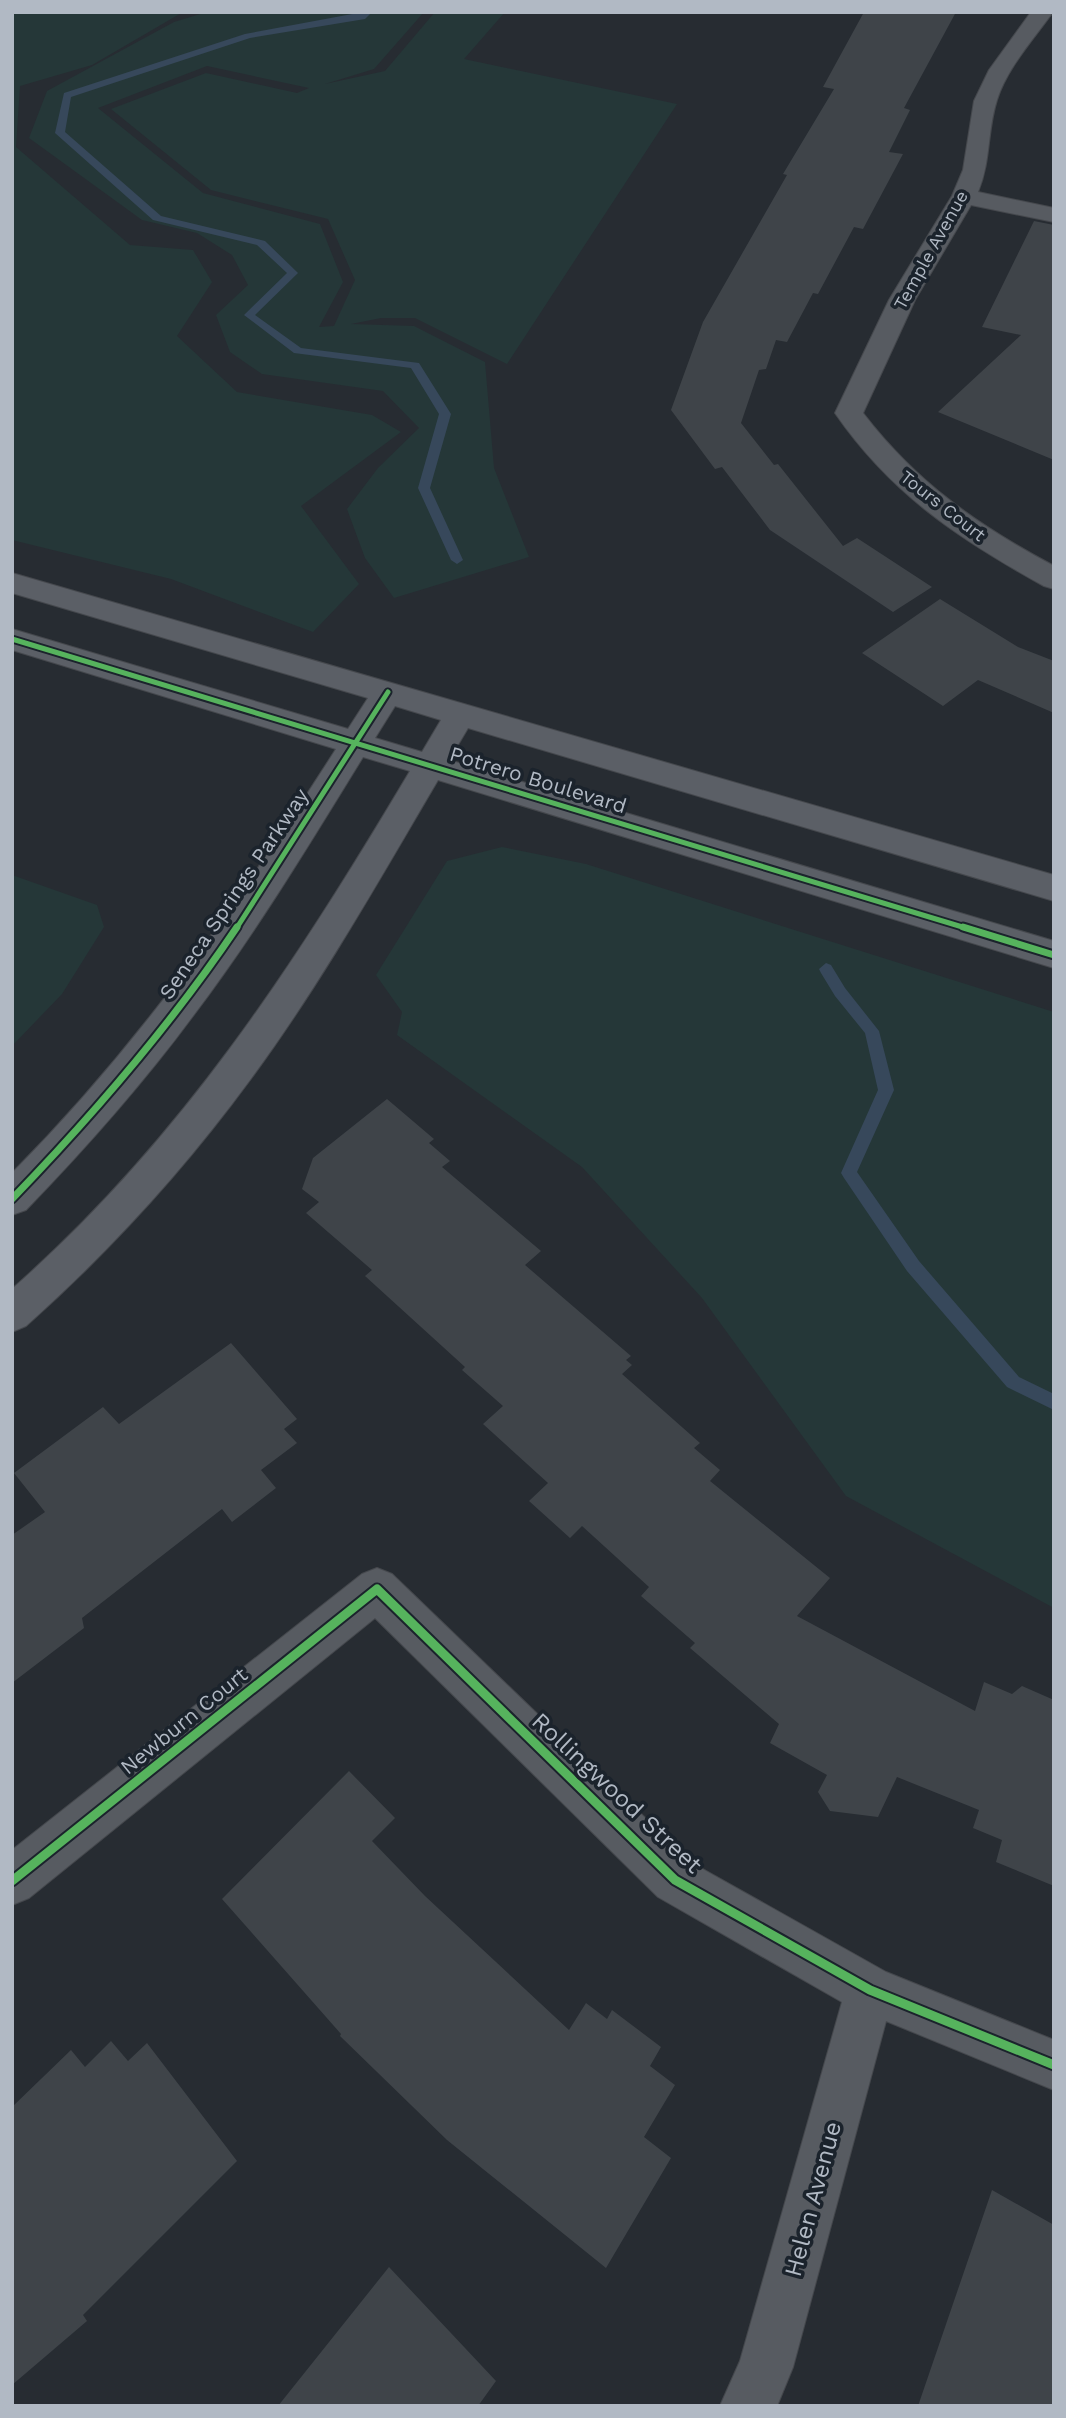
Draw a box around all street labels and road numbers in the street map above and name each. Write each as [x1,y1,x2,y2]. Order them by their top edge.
street label: Temple Avenue [889,187,972,313]
street label: Tours Court [897,466,990,546]
street label: Potrero Boulevard [447,741,630,818]
street label: Seneca Springs Parkway [154,784,314,1004]
street label: Newburn Court [115,1662,252,1779]
street label: Rollingwood Street [526,1707,708,1879]
street label: Helen Avenue [779,2118,847,2280]

